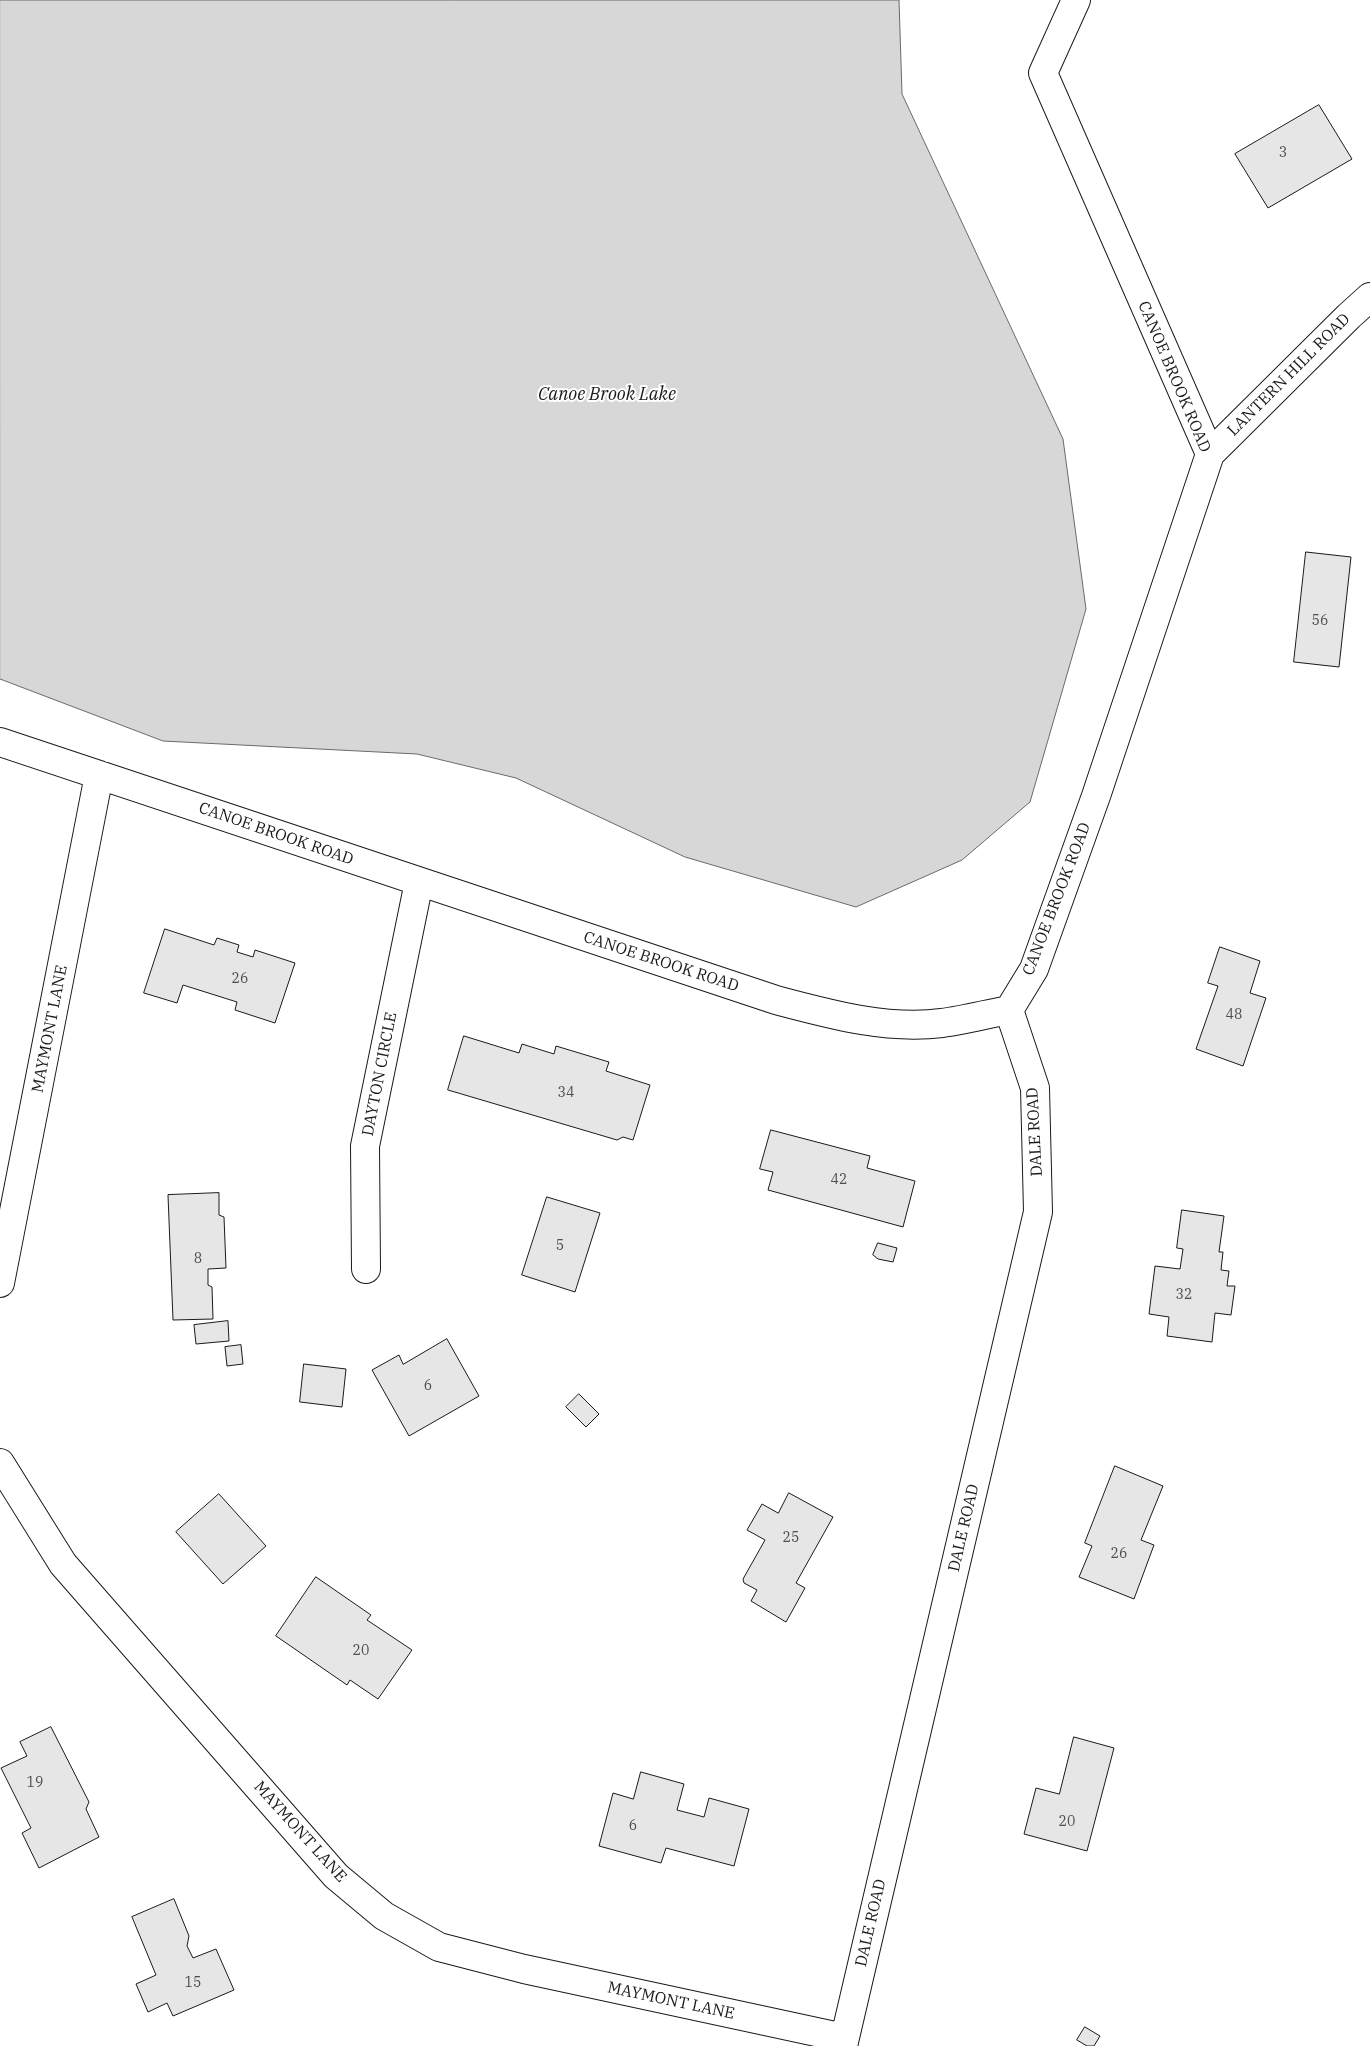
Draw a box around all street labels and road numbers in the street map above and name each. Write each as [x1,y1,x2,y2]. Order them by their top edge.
street label: CANOE BROOK ROAD [1133,299,1215,455]
street label: LANTERN HILL ROAD [1224,310,1354,440]
street label: CANOE BROOK ROAD [196,798,356,870]
street label: CANOE BROOK ROAD [1019,820,1095,978]
street label: CANOE BROOK ROAD [581,928,741,996]
street label: MAYMONT LANE [28,964,72,1094]
street label: DAYTON CIRCLE [359,1010,401,1138]
street label: DALE ROAD [1023,1087,1047,1177]
street label: DALE ROAD [945,1482,983,1574]
street label: MAYMONT LANE [250,1777,350,1887]
street label: DALE ROAD [852,1877,890,1969]
street label: MAYMONT LANE [606,1978,736,2024]

